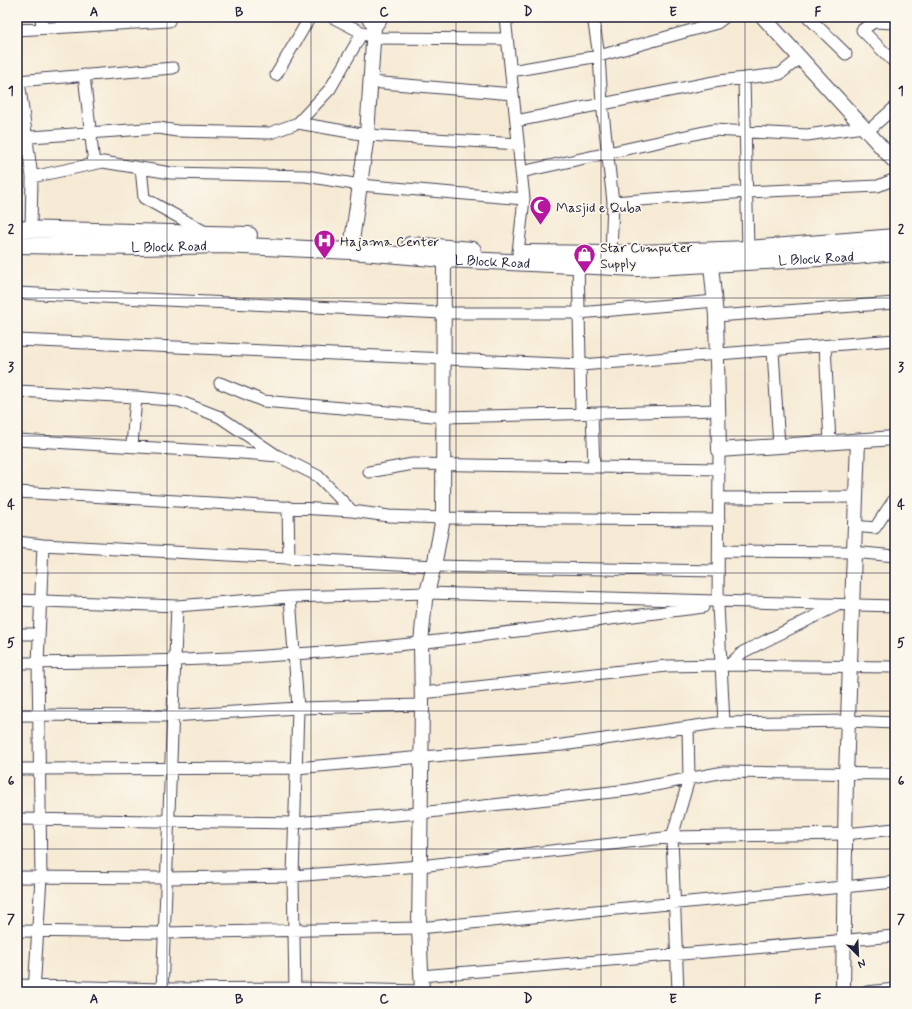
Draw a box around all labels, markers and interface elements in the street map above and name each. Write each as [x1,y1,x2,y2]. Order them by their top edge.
text: A [90,4,98,21]
text: B [235,4,244,21]
text: C [379,4,389,21]
text: D [524,4,533,21]
text: E [669,4,677,21]
text: F [815,4,822,21]
text: 1 [8,83,14,100]
text: 1 [898,83,904,100]
mosque icon: Masjid e Quba [527,194,553,227]
place label: Masjid e Quba [556,199,642,217]
text: 2 [8,221,15,238]
text: 2 [898,221,905,238]
hospital icon: Hajama Center [311,228,337,261]
place label: Hajama Center [340,233,440,251]
street label: L Block Road [131,237,207,257]
place label: Star Cumputer Supply [600,239,693,273]
shop icon: Star Cumputer Supply [572,242,598,275]
street label: L Block Road [778,248,854,270]
street label: L Block Road [454,252,531,273]
text: 3 [8,359,14,376]
text: 3 [898,359,904,376]
text: 4 [7,497,15,514]
text: 4 [897,497,905,514]
text: 5 [7,635,15,652]
text: 5 [897,635,905,652]
text: 6 [8,773,15,790]
text: 6 [898,773,905,790]
text: 7 [7,911,15,928]
text: 7 [897,911,905,928]
north arrow [838,935,878,975]
text: N [855,955,868,971]
text: A [90,991,98,1008]
text: B [235,991,244,1008]
text: C [379,991,389,1008]
text: D [524,991,533,1008]
text: E [669,991,677,1008]
text: F [815,991,822,1008]

